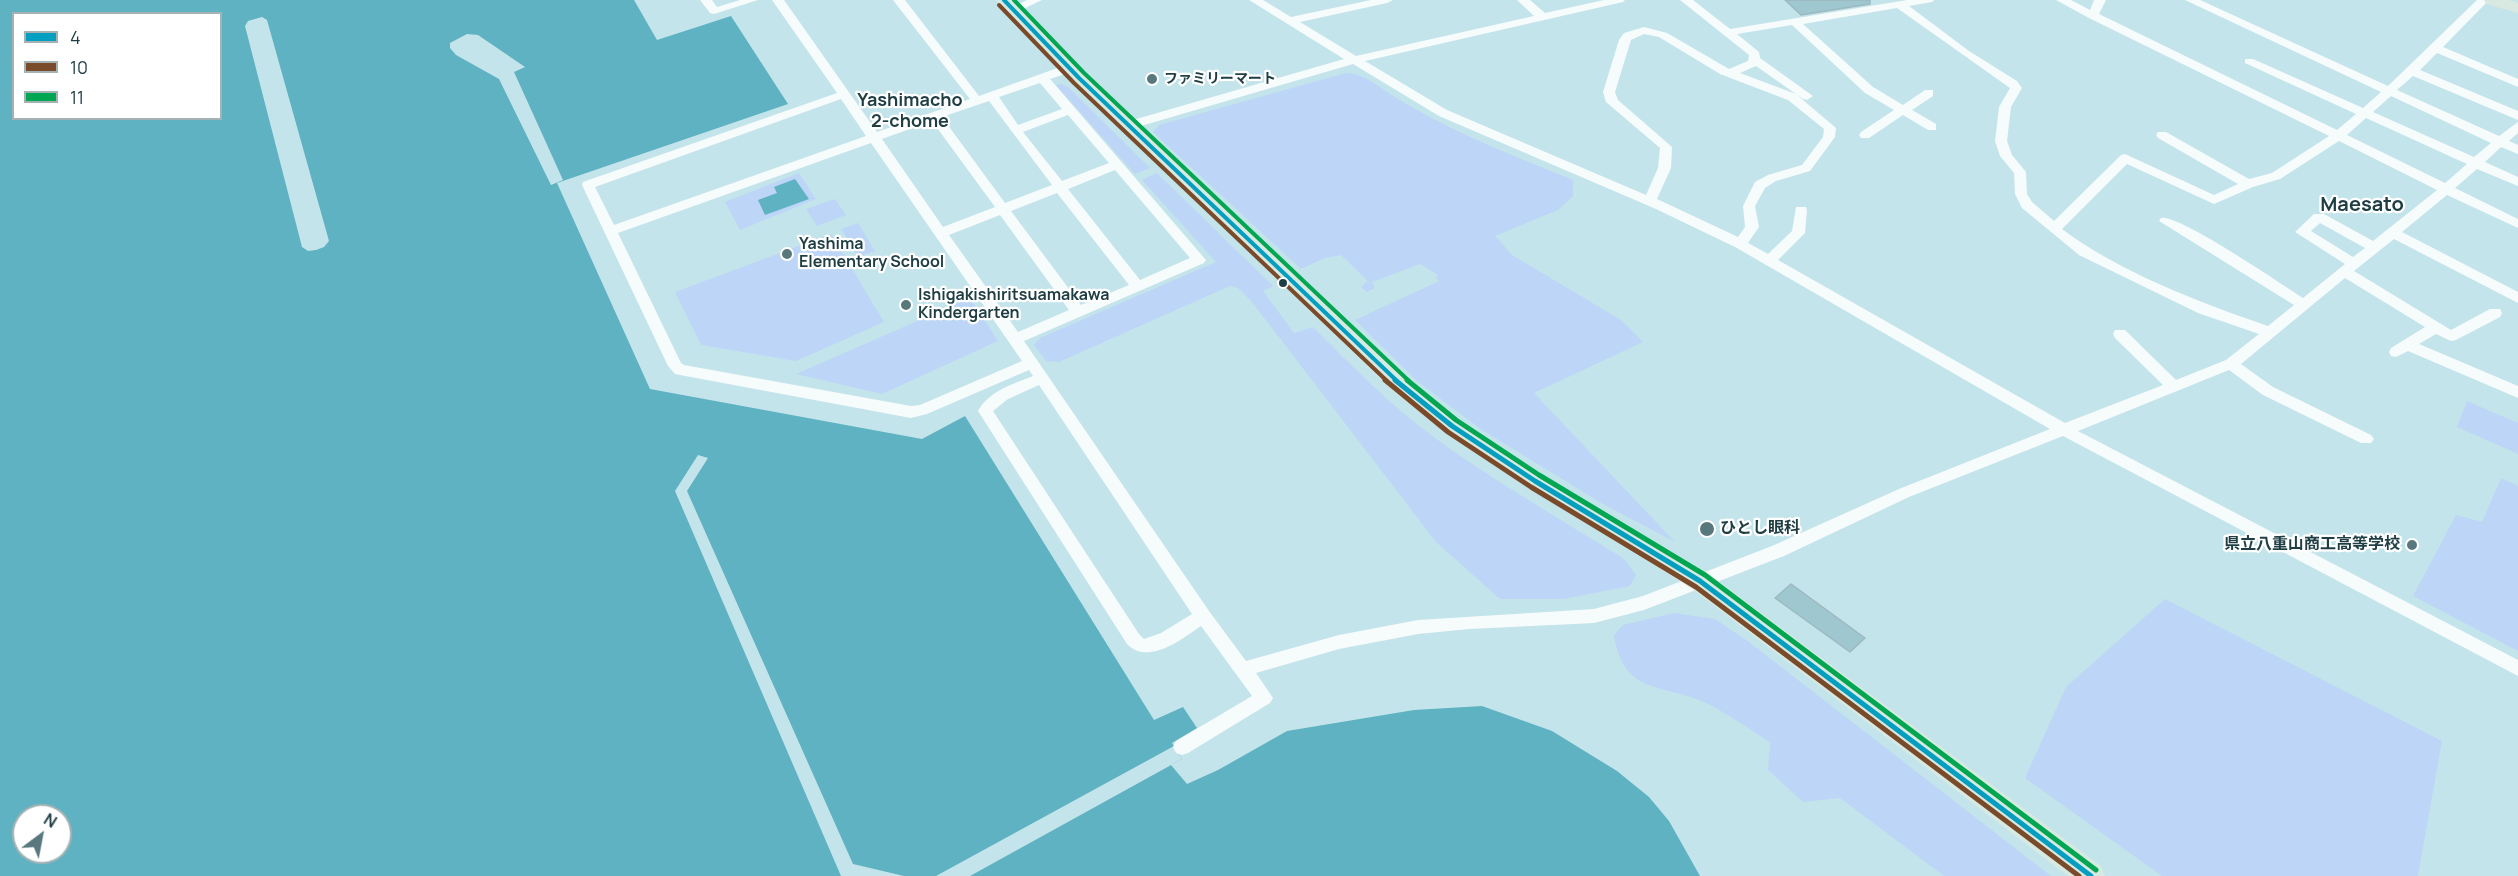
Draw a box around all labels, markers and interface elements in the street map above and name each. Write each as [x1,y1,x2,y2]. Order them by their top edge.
legend [12,12,222,120]
text: 4 [70,25,81,49]
text: 10 [70,55,88,79]
place label: ファミリーマート [1164,71,1276,87]
marker: ファミリーマート [1145,72,1159,86]
text: 11 [70,85,84,109]
district label: Yashimacho 2-chome [857,90,963,132]
district label: Maesato [2320,193,2404,217]
place label: Yashima Elementary School [799,235,944,273]
marker: Yashima Elementary School [780,247,794,261]
unlabelled marker [1277,277,1289,289]
place label: Ishigakishiritsuamakawa Kindergarten [918,286,1109,324]
marker: Ishigakishiritsuamakawa Kindergarten [899,298,913,312]
place label: ひとし眼科 [1720,519,1800,539]
marker: ひとし眼科 [1698,520,1716,538]
place label: 県立八重山商工高等学校 [2224,535,2400,555]
marker: 県立八重山商工高等学校 [2405,538,2419,552]
north arrow [12,804,72,864]
text: N [40,808,61,833]

